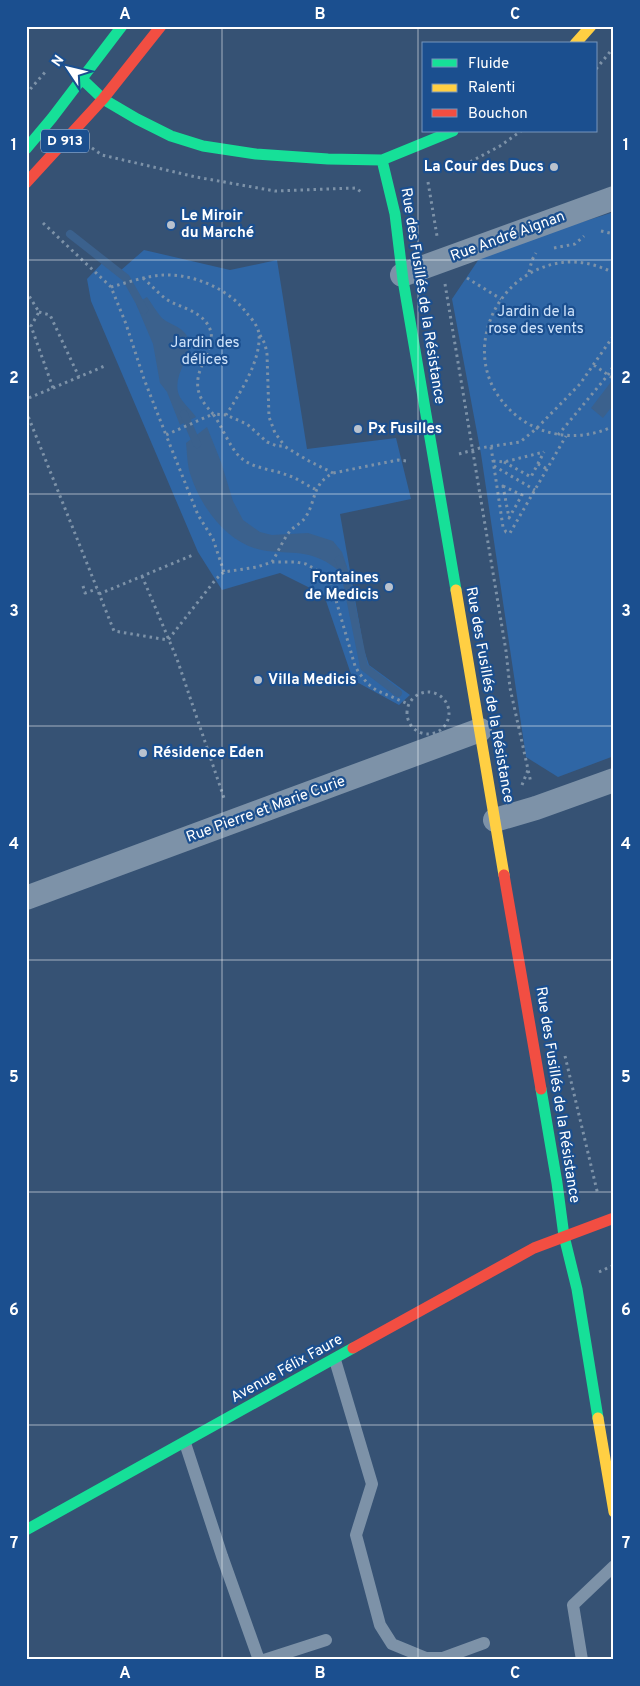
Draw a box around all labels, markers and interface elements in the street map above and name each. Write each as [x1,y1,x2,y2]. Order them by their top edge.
text: A [119,5,131,25]
text: B [314,5,326,25]
text: C [510,5,520,25]
north arrow [42,42,92,92]
legend [422,42,598,132]
text: N [49,52,68,70]
text: Fluide [468,55,509,74]
text: Ralenti [468,79,515,98]
text: Bouchon [468,105,528,124]
road number: D 913 [41,130,89,152]
text: 1 [11,136,17,156]
text: 1 [623,136,629,156]
place label: La Cour des Ducs [424,158,544,177]
marker: La Cour des Ducs [548,161,560,173]
street label: Rue des Fusillés de la Résistance [395,186,449,406]
place label: Le Miroir du Marché [181,207,254,243]
street label: Rue André Aignan [448,207,568,267]
marker: Le Miroir du Marché [165,219,177,231]
park label: Jardin de la rose des vents [488,303,584,339]
park label: Jardin des délices [170,334,240,370]
text: 2 [9,369,19,389]
text: 2 [621,369,631,389]
place label: Px Fusilles [368,420,442,439]
marker: Px Fusilles [352,423,364,435]
place label: Fontaines de Medicis [305,569,379,605]
marker: Fontaines de Medicis [383,581,395,593]
street label: Rue des Fusillés de la Résistance [461,585,517,805]
text: 3 [9,602,19,622]
text: 3 [621,602,631,622]
place label: Villa Medicis [268,671,357,690]
marker: Villa Medicis [252,674,264,686]
place label: Résidence Eden [153,744,264,763]
marker: Résidence Eden [137,747,149,759]
street label: Rue Pierre et Marie Curie [184,772,348,848]
text: 4 [9,835,19,855]
text: 4 [621,835,631,855]
street label: Rue des Fusillés de la Résistance [530,985,584,1205]
text: 5 [9,1068,19,1088]
text: 5 [621,1068,631,1088]
text: 6 [9,1301,19,1321]
text: 6 [621,1301,631,1321]
street label: Avenue Félix Faure [228,1330,346,1408]
text: 7 [10,1534,18,1554]
text: 7 [622,1534,630,1554]
text: A [119,1664,131,1684]
text: B [314,1664,326,1684]
text: C [510,1664,520,1684]

